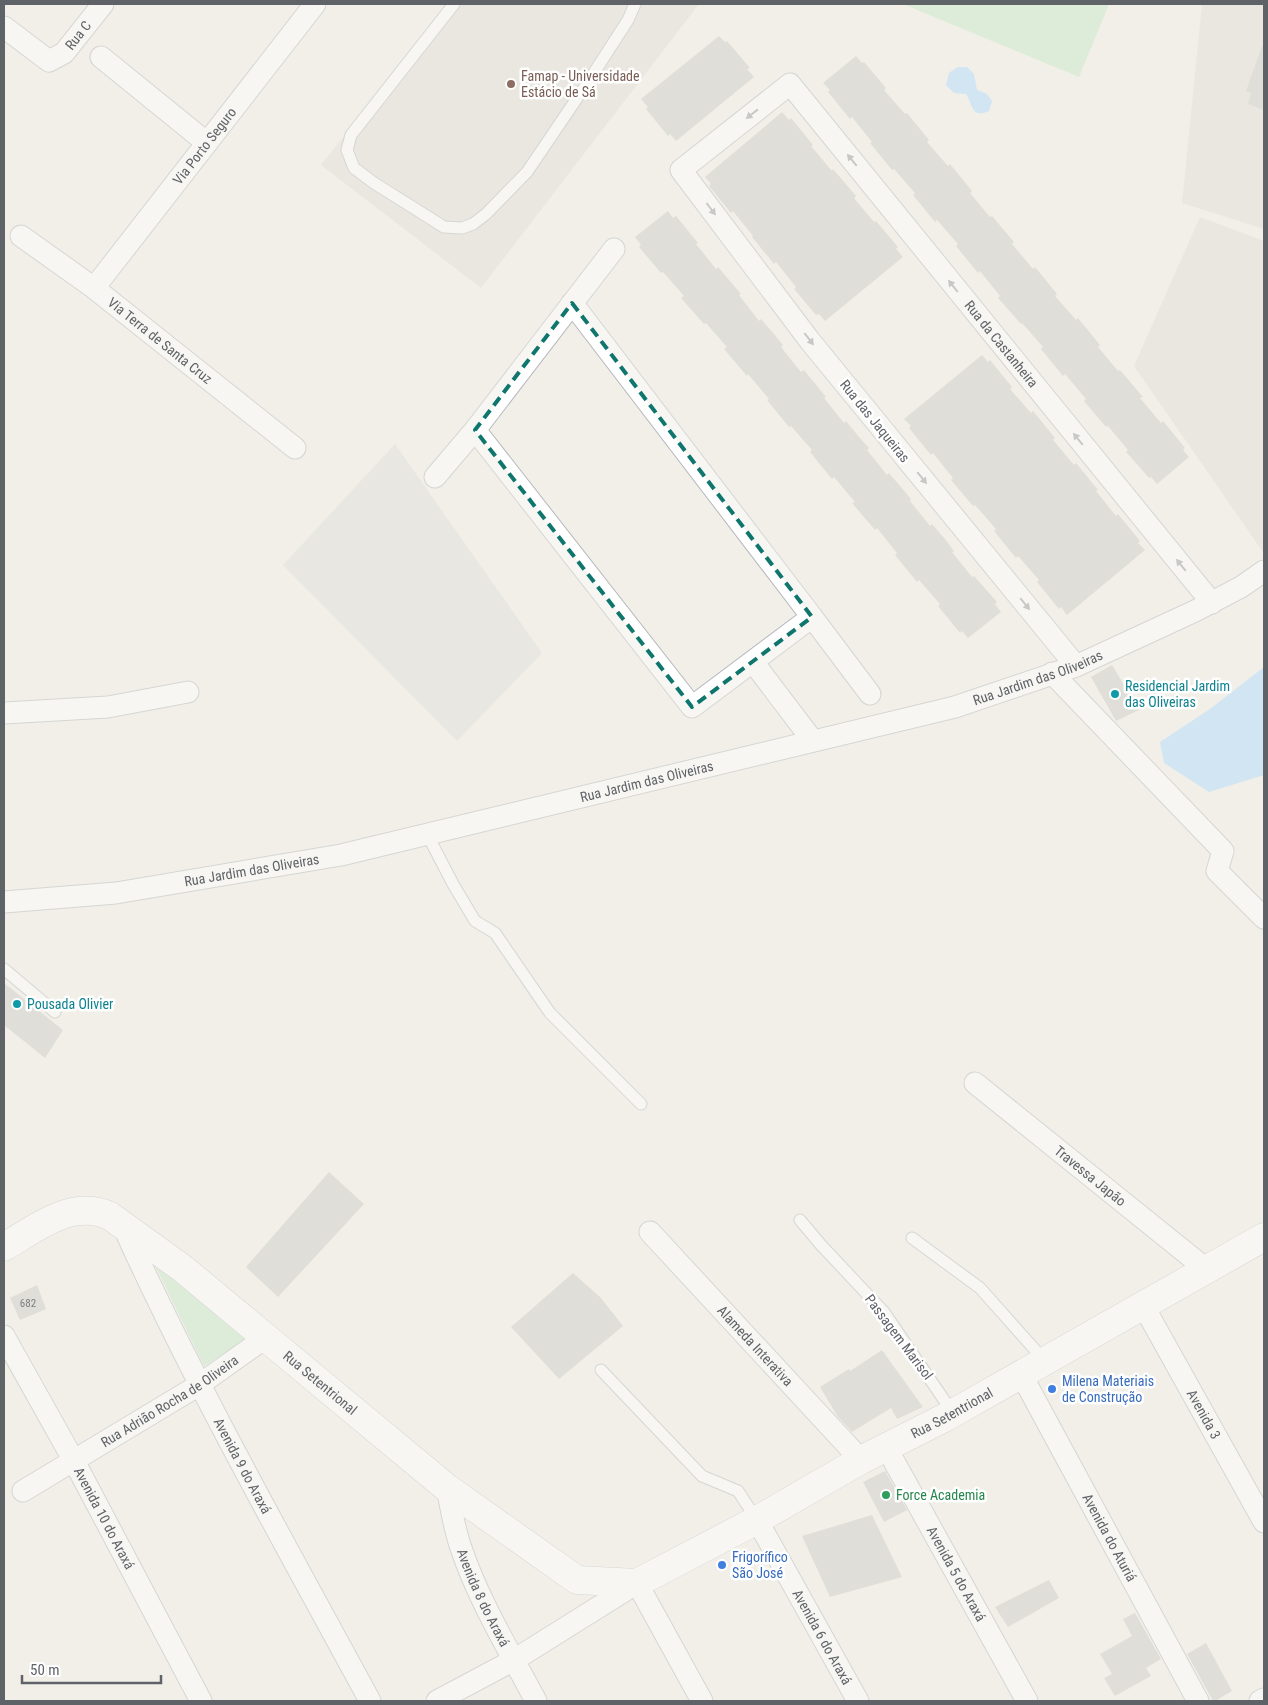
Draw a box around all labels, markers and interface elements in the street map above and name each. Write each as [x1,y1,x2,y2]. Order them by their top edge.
street label: Rua C [62,18,94,53]
place label: Famap - Universidade Estácio de Sá [521,68,640,100]
marker: Famap - Universidade Estácio de Sá [505,78,517,90]
street label: Via Porto Seguro [170,104,240,188]
one-way arrow [745,109,758,120]
one-way arrow [846,153,857,166]
one-way arrow [706,202,716,216]
one-way arrow [948,280,959,293]
street label: Via Terra de Santa Cruz [105,294,215,387]
street label: Rua da Castanheira [961,297,1041,390]
one-way arrow [803,332,814,345]
street label: Rua das Jaqueiras [837,377,913,465]
one-way arrow [1072,434,1084,446]
one-way arrow [917,472,928,485]
one-way arrow [1176,559,1187,572]
one-way arrow [1020,597,1031,610]
street label: Rua Jardim das Oliveiras [971,647,1105,708]
place label: Residencial Jardim das Oliveiras [1125,678,1230,710]
marker: Residencial Jardim das Oliveiras [1109,688,1121,700]
street label: Rua Jardim das Oliveiras [578,758,715,805]
street label: Rua Jardim das Oliveiras [183,851,320,889]
place label: Pousada Olivier [27,996,113,1012]
marker: Pousada Olivier [11,998,23,1010]
street label: Travessa Japão [1051,1142,1129,1209]
street label: Passagem Marisol [862,1291,936,1383]
house number: 682 [20,1297,36,1310]
street label: Alameda Interativa [714,1302,796,1389]
street label: Rua Setentrional [280,1348,360,1418]
street label: Rua Adrião Rocha de Oliveira [98,1352,241,1450]
place label: Milena Materiais de Construção [1062,1373,1154,1405]
marker: Milena Materiais de Construção [1046,1383,1058,1395]
street label: Rua Setentrional [908,1384,996,1442]
street label: Avenida 3 [1184,1387,1224,1442]
street label: Avenida 9 do Araxá [211,1415,275,1516]
street label: Avenida 10 do Araxá [71,1465,138,1572]
place label: Force Academia [896,1487,985,1503]
marker: Force Academia [880,1489,892,1501]
street label: Avenida do Aturiá [1079,1491,1140,1584]
street label: Avenida 5 do Araxá [924,1524,989,1624]
street label: Avenida 8 do Araxá [454,1547,513,1649]
place label: Frigorífico São José [732,1549,788,1581]
marker: Frigorífico São José [716,1559,728,1571]
street label: Avenida 6 do Araxá [789,1587,855,1687]
scale bar [22,1652,161,1684]
text: 50 m [30,1661,60,1679]

